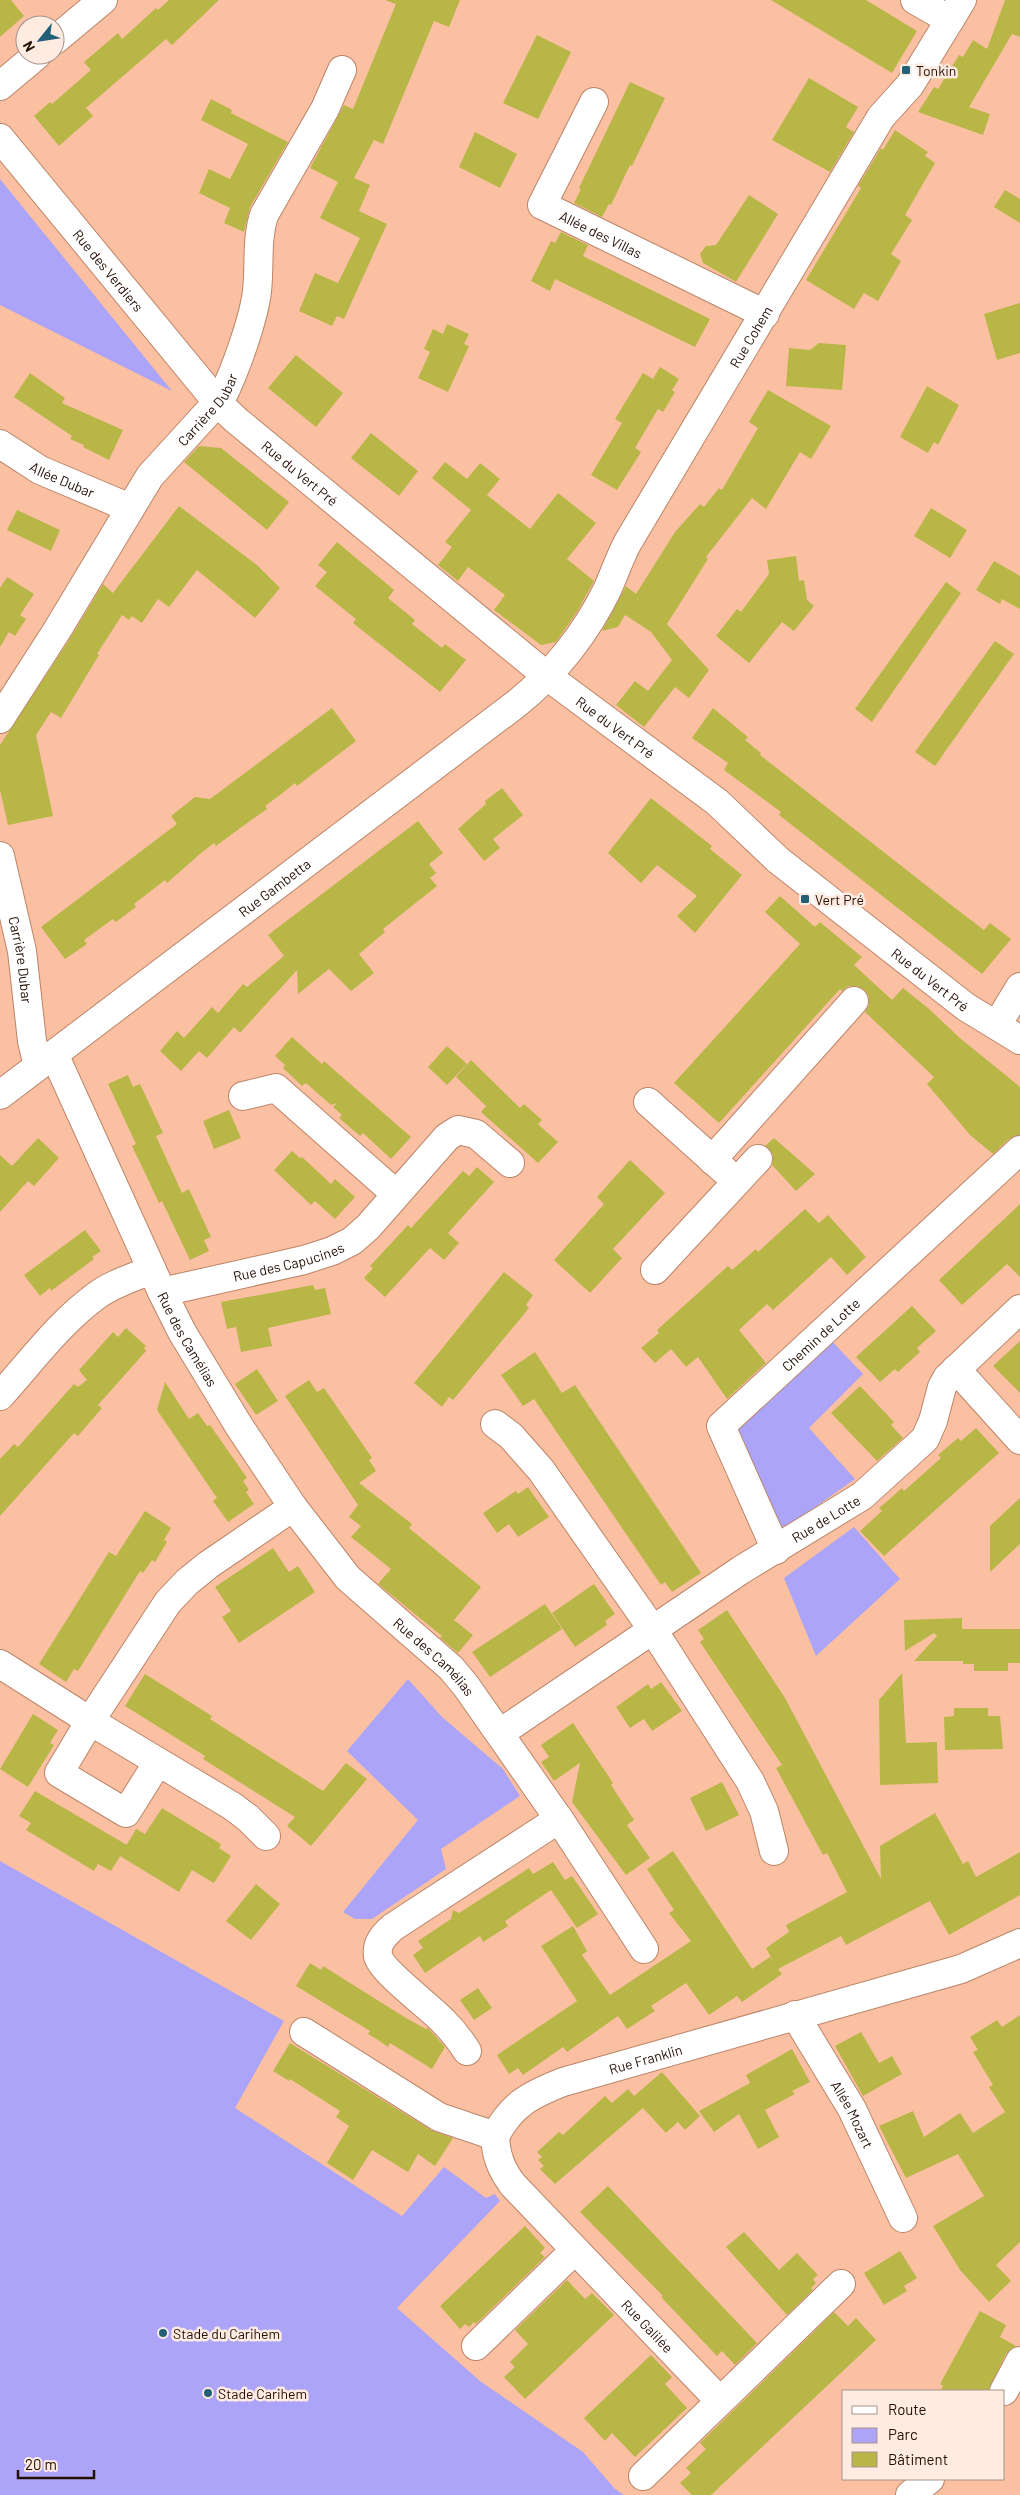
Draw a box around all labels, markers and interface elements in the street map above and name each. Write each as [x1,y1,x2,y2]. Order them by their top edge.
north arrow [15,15,65,65]
text: N [19,38,38,55]
place label: Tonkin [916,62,956,79]
marker: Tonkin [900,64,912,76]
street label: Allée des Villas [557,207,645,261]
street label: Rue des Verdiers [70,225,148,315]
street label: Rue Cohem [725,303,775,371]
street label: Carrière Dubar [174,371,240,449]
street label: Rue du Vert Pré [259,437,342,509]
street label: Allée Dubar [27,457,97,501]
street label: Rue du Vert Pré [573,692,658,761]
street label: Rue Gambetta [235,855,314,920]
place label: Vert Pré [815,891,864,908]
marker: Vert Pré [799,893,811,905]
street label: Carrière Dubar [6,914,36,1004]
street label: Rue du Vert Pré [888,944,972,1015]
street label: Rue des Capucines [231,1238,347,1284]
street label: Rue des Camélias [155,1289,222,1390]
street label: Chemin de Lotte [778,1294,863,1374]
street label: Rue de Lotte [788,1491,863,1546]
street label: Rue des Camélias [390,1614,479,1699]
street label: Rue Franklin [607,2040,684,2077]
street label: Allée Mozart [828,2077,878,2151]
street label: Rue Galilée [619,2296,677,2356]
place label: Stade du Carihem [173,2325,280,2342]
marker: Stade du Carihem [157,2327,169,2339]
place label: Stade Carihem [218,2385,307,2402]
marker: Stade Carihem [202,2387,214,2399]
legend [842,2390,1005,2480]
text: Route [888,2400,927,2418]
text: Parc [888,2425,918,2443]
scale bar [18,2448,94,2480]
text: Bâtiment [888,2450,948,2468]
text: 20 m [25,2455,57,2473]

